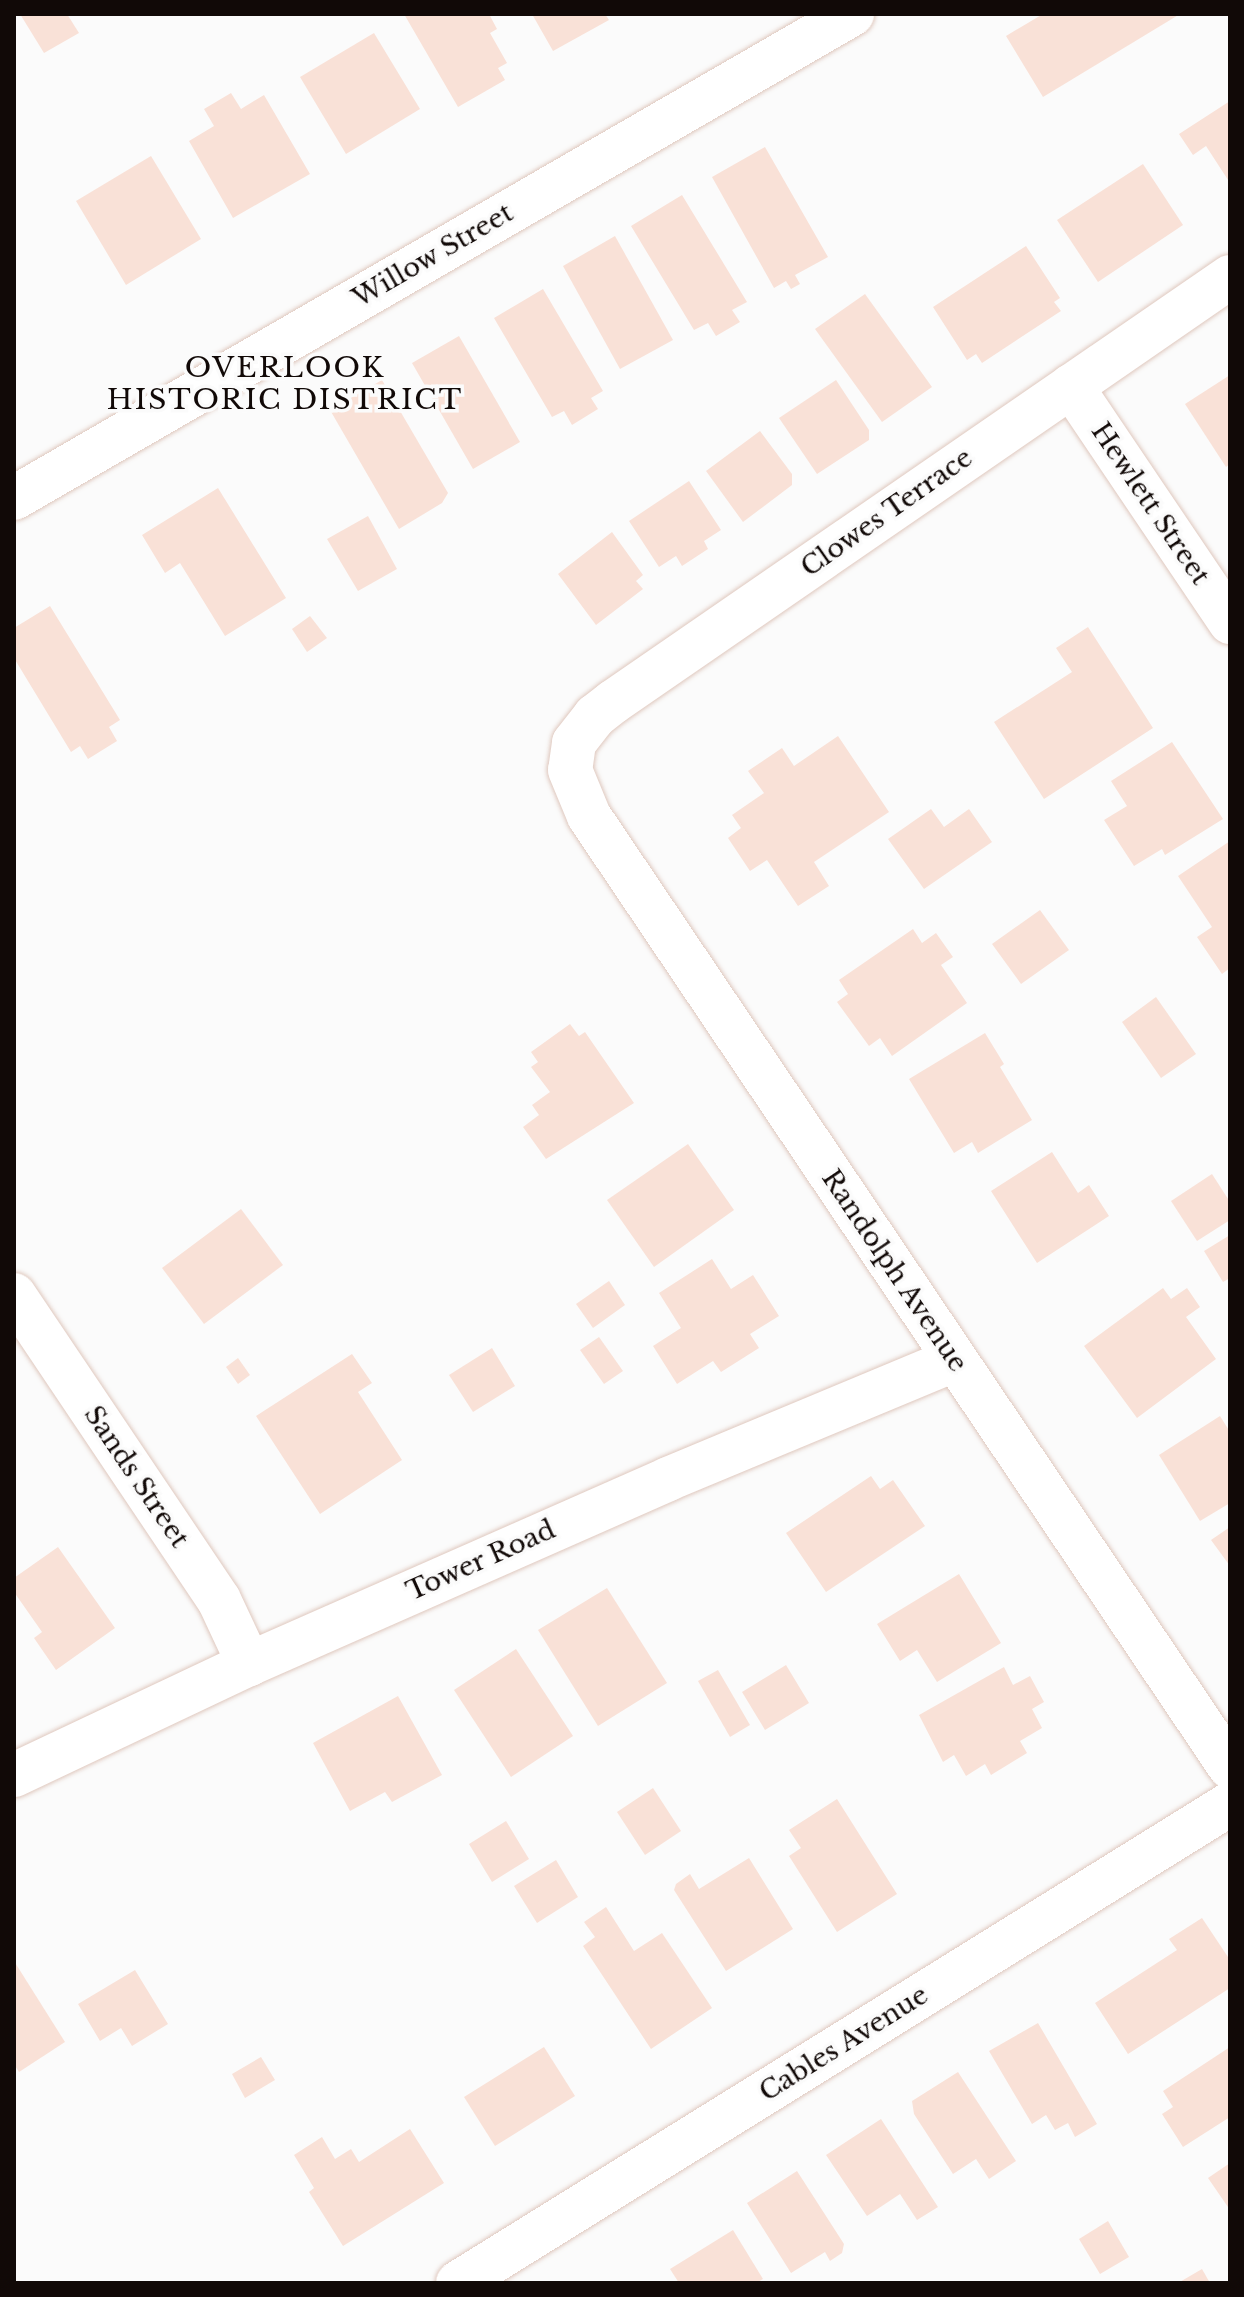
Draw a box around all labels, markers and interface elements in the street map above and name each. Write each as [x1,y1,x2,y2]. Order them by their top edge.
street label: Willow Street [347,197,519,315]
district label: OVERLOOK HISTORIC DISTRICT [107,351,463,417]
street label: Hewlett Street [1084,417,1216,591]
street label: Clowes Terrace [795,442,979,584]
street label: Randolph Avenue [815,1164,973,1378]
street label: Sands Street [77,1400,195,1554]
street label: Tower Road [402,1514,560,1608]
street label: Cables Avenue [754,1979,934,2109]

